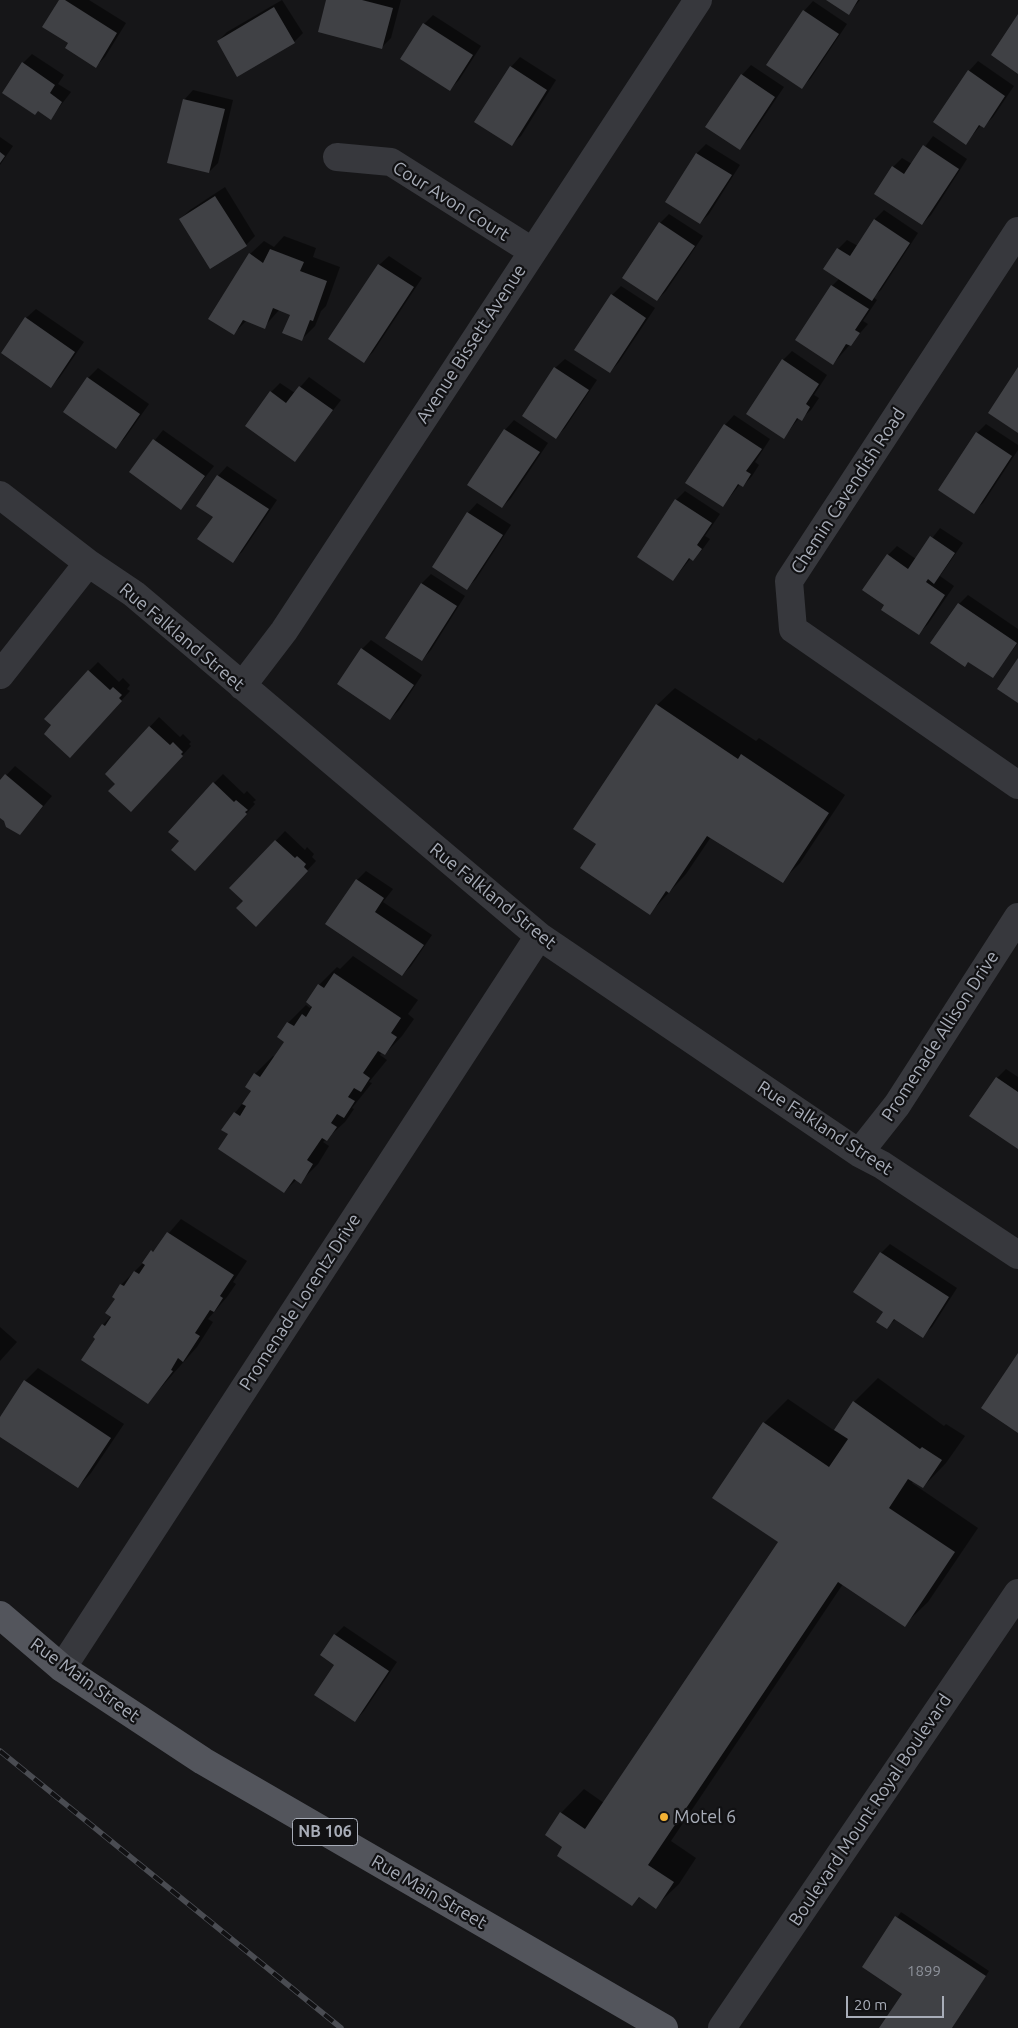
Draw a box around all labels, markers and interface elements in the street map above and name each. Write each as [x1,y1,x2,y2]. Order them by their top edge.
street label: Cour Avon Court [389,156,513,246]
street label: Avenue Bissett Avenue [412,261,530,427]
street label: Chemin Cavendish Road [786,404,910,578]
street label: Rue Falkland Street [115,578,249,696]
street label: Rue Falkland Street [425,838,561,954]
street label: Promenade Allison Drive [877,947,1003,1125]
street label: Rue Falkland Street [753,1076,897,1180]
street label: Promenade Lorentz Drive [235,1210,365,1394]
street label: Rue Main Street [26,1633,144,1727]
street label: Boulevard Mount Royal Boulevard [784,1690,956,1930]
place label: Motel 6 [674,1806,736,1828]
marker: Motel 6 [658,1811,670,1823]
road number: NB 106 [292,1818,358,1845]
street label: Rue Main Street [368,1850,490,1934]
house number: 1899 [907,1962,941,1980]
scale bar [848,1986,946,2018]
text: 20 m [854,1996,887,2013]

